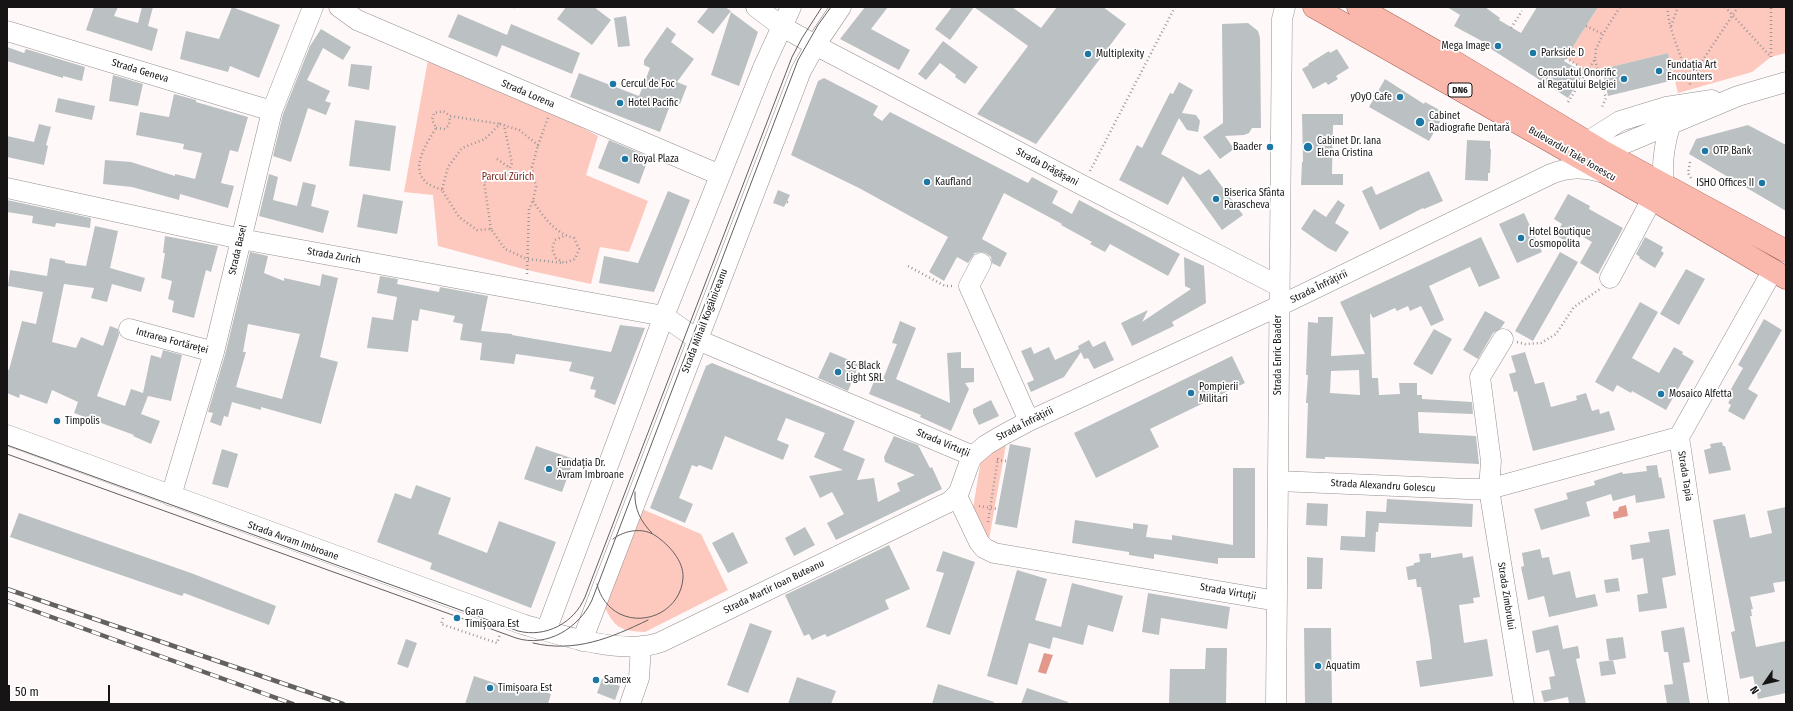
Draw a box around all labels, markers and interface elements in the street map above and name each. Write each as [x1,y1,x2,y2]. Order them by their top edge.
place label: Mega Image [1442,40,1490,52]
marker: Mega Image [1493,41,1503,51]
place label: Parkside D [1541,47,1584,59]
place label: Multiplexity [1096,48,1144,60]
marker: Parkside D [1528,48,1538,58]
marker: Multiplexity [1083,49,1093,59]
street label: Strada Geneva [110,57,170,85]
place label: Fundația Art Encounters [1667,59,1717,82]
marker: Fundația Art Encounters [1654,66,1664,76]
place label: Consulatul Onorific al Regatului Belgiei [1538,67,1616,90]
marker: Consulatul Onorific al Regatului Belgiei [1619,74,1629,84]
street label: Strada Lorena [500,77,556,111]
place label: Cercul de Foc [621,78,675,90]
marker: Cercul de Foc [608,79,618,89]
road number: DN6 [1448,83,1472,97]
place label: yOyO Cafe [1350,91,1392,103]
marker: yOyO Cafe [1395,92,1405,102]
place label: Hotel Pacific [628,97,678,109]
marker: Hotel Pacific [615,98,625,108]
place label: Cabinet Radiografie Dentară [1429,110,1510,134]
marker: Cabinet Radiografie Dentară [1414,116,1426,128]
street label: Bulevardul Take Ionescu [1526,124,1618,184]
place label: Cabinet Dr. Iana Elena Cristina [1317,135,1381,158]
place label: Baader [1233,141,1262,153]
marker: Cabinet Dr. Iana Elena Cristina [1302,141,1314,153]
marker: Baader [1265,142,1275,152]
place label: OTP Bank [1713,145,1751,157]
street label: Strada Drăgășani [1014,146,1080,188]
marker: OTP Bank [1700,146,1710,156]
place label: Royal Plaza [633,153,679,165]
marker: Royal Plaza [620,154,630,164]
park label: Parcul Zürich [482,171,534,183]
place label: Kaufland [935,176,971,188]
marker: Kaufland [922,177,932,187]
place label: ISHO Offices II [1696,177,1754,189]
marker: ISHO Offices II [1757,178,1767,188]
place label: Biserica Sfânta Parascheva [1224,187,1285,210]
marker: Biserica Sfânta Parascheva [1211,194,1221,204]
street label: Strada Basel [226,224,250,276]
place label: Hotel Boutique Cosmopolita [1529,226,1591,250]
marker: Hotel Boutique Cosmopolita [1516,233,1526,243]
street label: Strada Zurich [306,245,362,267]
street label: Strada Mihail Kogălniceanu [680,267,730,375]
street label: Strada Înfrățirii [1288,268,1350,306]
street label: Strada Enric Baader [1272,315,1284,395]
street label: Intrarea Fortăreței [135,326,209,356]
place label: SC Black Light SRL [846,360,883,384]
marker: SC Black Light SRL [833,367,843,377]
place label: Pompierii Militari [1199,381,1238,404]
marker: Pompierii Militari [1186,388,1196,398]
place label: Mosaico Alfetta [1669,388,1732,400]
marker: Mosaico Alfetta [1656,389,1666,399]
street label: Strada Înfrățirii [995,405,1055,443]
place label: Timpolis [65,415,100,427]
marker: Timpolis [52,416,62,426]
street label: Strada Virtuții [914,426,972,460]
street label: Strada Tapia [1675,450,1695,502]
place label: Fundația Dr. Avram Imbroane [557,457,624,480]
marker: Fundația Dr. Avram Imbroane [544,464,554,474]
street label: Strada Alexandru Golescu [1330,477,1436,495]
street label: Strada Avram Imbroane [246,519,340,563]
street label: Strada Martir Ioan Buteanu [722,557,826,617]
street label: Strada Zimbrului [1495,561,1517,631]
street label: Strada Virtuții [1199,581,1257,603]
place label: Gara Timișoara Est [465,606,519,630]
marker: Gara Timișoara Est [452,613,462,623]
place label: Aquatim [1326,660,1360,672]
marker: Aquatim [1313,661,1323,671]
north arrow [1745,663,1785,703]
place label: Samex [604,674,631,686]
marker: Samex [591,675,601,685]
scale bar [10,677,112,703]
place label: Timișoara Est [498,682,552,694]
marker: Timișoara Est [485,683,495,693]
text: N [1747,684,1762,696]
text: 50 m [15,685,39,699]

